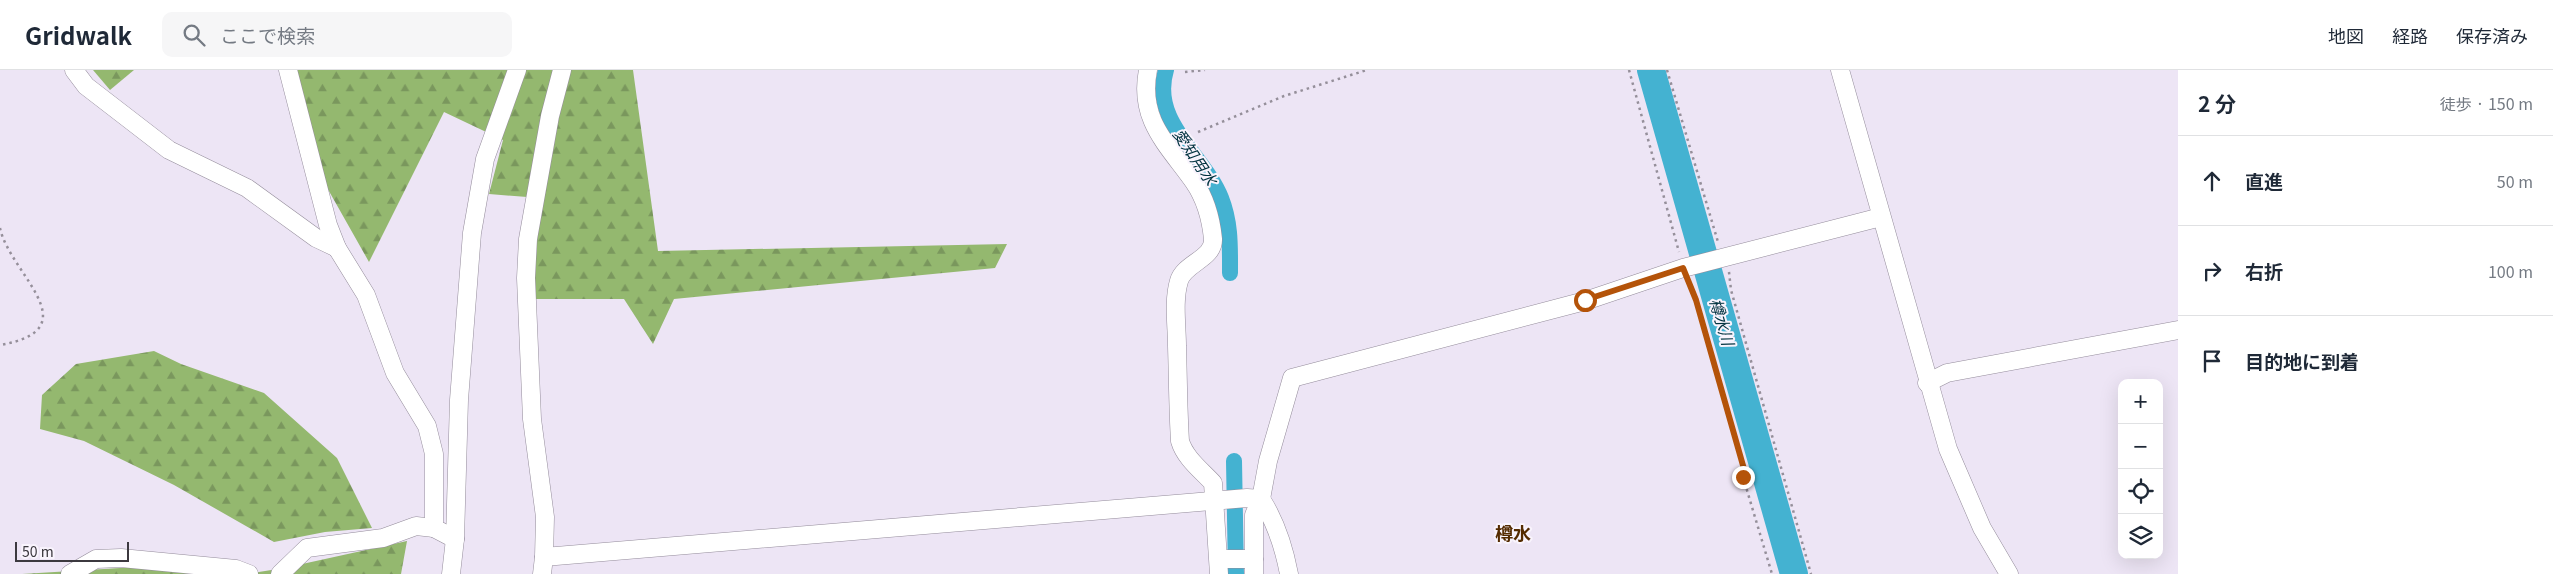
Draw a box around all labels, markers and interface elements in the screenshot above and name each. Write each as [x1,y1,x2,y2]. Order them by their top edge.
search box [162,12,512,57]
text: Gridwalk [25,17,132,52]
icon: search [180,21,208,49]
text: ここで検索 [220,21,315,48]
text: 地図 [2328,22,2364,48]
text: 経路 [2392,22,2428,48]
text: 保存済み [2456,22,2528,48]
text: 2 分 [2198,88,2236,118]
text: 徒歩 · 150 m [2440,91,2533,115]
water label: 愛知用水 [1168,123,1225,191]
icon: ahead [2198,167,2226,195]
text: 直進 [2245,167,2283,194]
text: 50 m [2497,169,2533,193]
icon: right [2198,257,2226,285]
text: 右折 [2245,257,2283,284]
text: 100 m [2488,259,2533,283]
route start [1574,289,1597,312]
water label: 樽水川 [1705,295,1742,350]
icon: arrive [2198,347,2226,375]
text: 目的地に到着 [2245,347,2359,374]
map controls [2118,379,2163,559]
button: + [2118,379,2163,424]
button: − [2118,424,2163,469]
route end [1732,466,1755,489]
button: locate [2118,469,2163,514]
button: layers [2118,514,2163,559]
district label: 樽水 [1495,519,1531,545]
scale bar [15,539,129,562]
text: 50 m [22,541,54,561]

